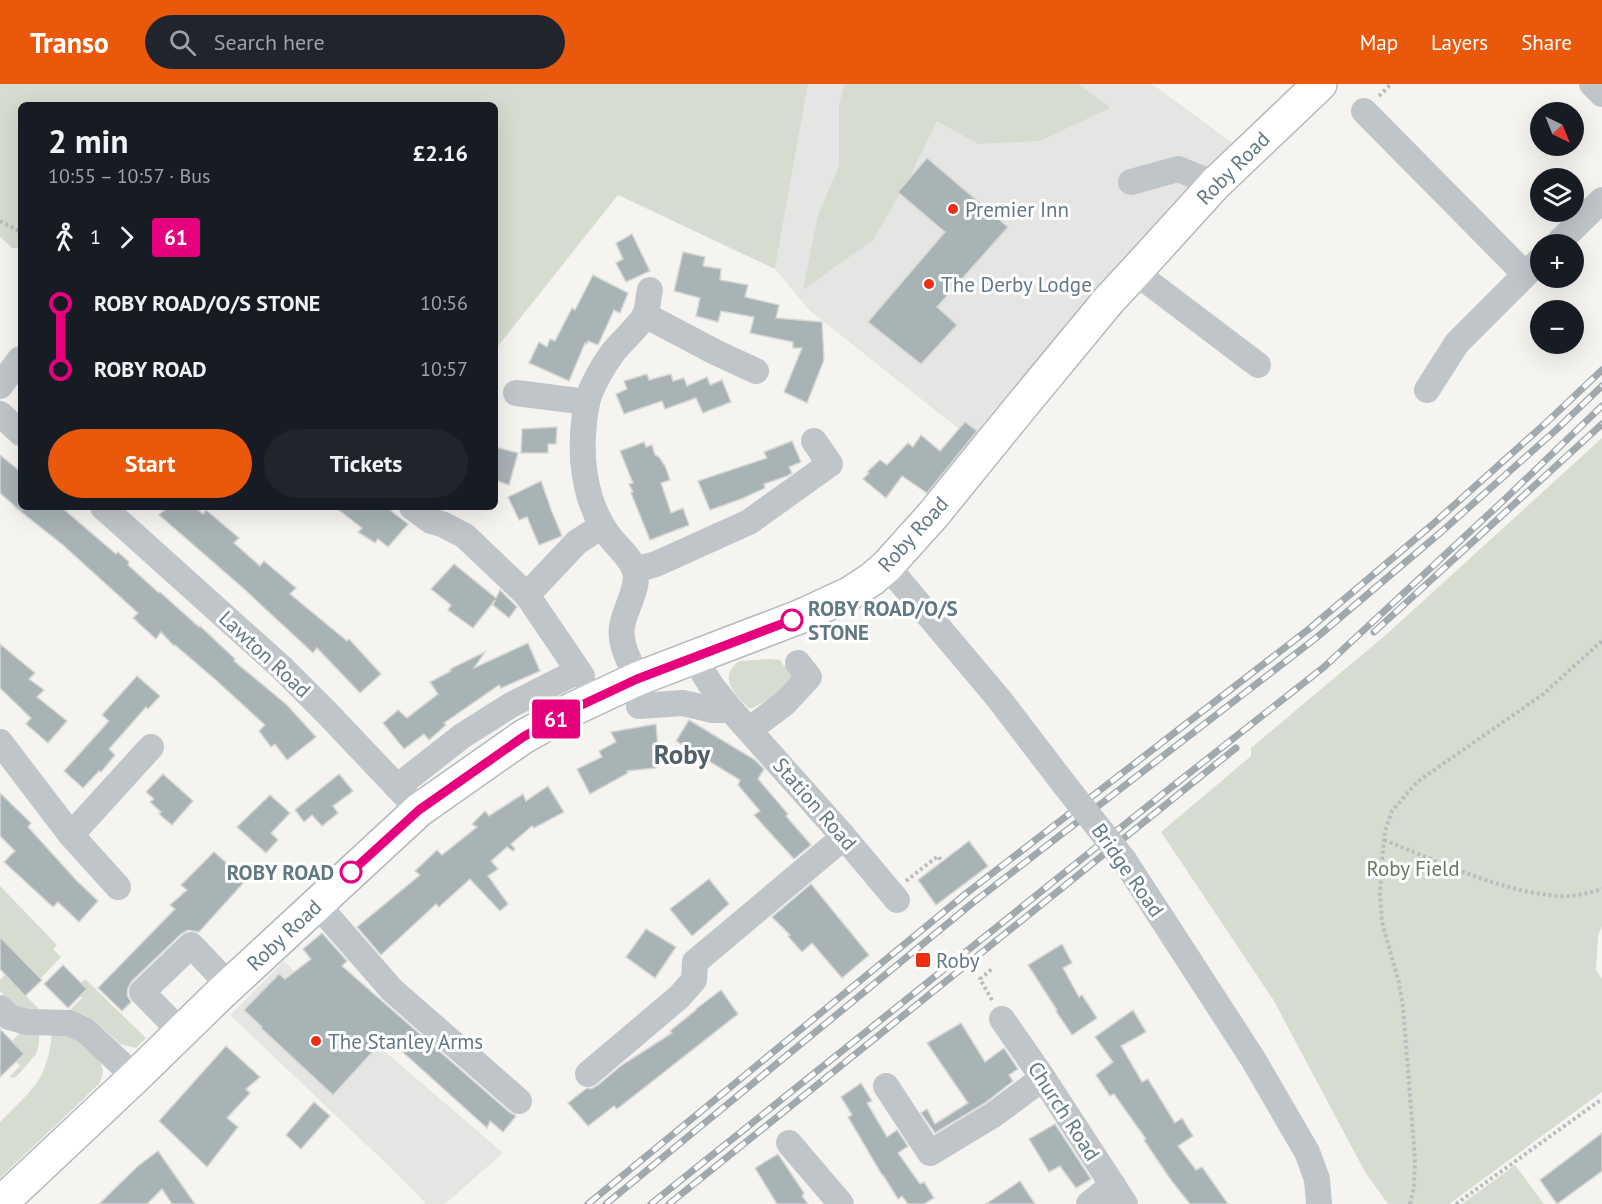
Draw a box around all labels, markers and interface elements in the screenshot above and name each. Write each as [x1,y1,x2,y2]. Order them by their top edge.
search box [145,15,565,69]
text: Transo [30,24,109,61]
icon: search [166,26,199,59]
text: Search here [214,28,325,56]
text: Map [1360,29,1398,56]
text: Layers [1431,29,1488,56]
text: Share [1521,29,1572,56]
north arrow [1530,102,1584,156]
map controls [1530,102,1584,354]
text: 2 min [48,119,129,162]
street label: Roby Road [1191,126,1275,210]
text: £2.16 [413,139,468,167]
text: 10:55 – 10:57 · Bus [48,163,210,189]
button: layers [1530,168,1584,222]
place label: Premier Inn [965,196,1069,223]
marker: Premier Inn [946,202,960,216]
icon: walk [48,221,81,254]
icon: forward [110,221,143,254]
text: 1 [90,224,101,250]
text: 61 [164,224,188,251]
button: + [1530,234,1584,288]
place label: The Derby Lodge [941,271,1092,298]
marker: The Derby Lodge [922,277,936,291]
text: ROBY ROAD/O/S STONE [94,289,320,317]
text: 10:56 [420,290,468,316]
button: − [1530,300,1584,354]
text: ROBY ROAD [94,355,206,383]
text: 10:57 [420,356,468,382]
button: Start [48,429,252,498]
button: Tickets [264,429,468,498]
street label: Roby Road [872,490,954,578]
place label: ROBY ROAD/O/S STONE [808,595,958,646]
street label: Lawton Road [213,605,317,703]
marker: ROBY ROAD/O/S STONE [781,609,803,631]
line badge: 61 [529,700,583,738]
text: 61 [544,706,568,733]
district label: Roby [654,737,711,771]
street label: Station Road [767,752,863,856]
street label: Bridge Road [1086,818,1170,922]
park label: Roby Field [1366,855,1460,882]
place label: ROBY ROAD [227,859,334,886]
marker: ROBY ROAD [340,861,362,883]
street label: Roby Road [241,893,327,977]
place label: Roby [936,947,980,974]
marker: Roby [914,951,932,969]
place label: The Stanley Arms [328,1028,483,1055]
marker: The Stanley Arms [309,1034,323,1048]
street label: Church Road [1022,1056,1106,1166]

